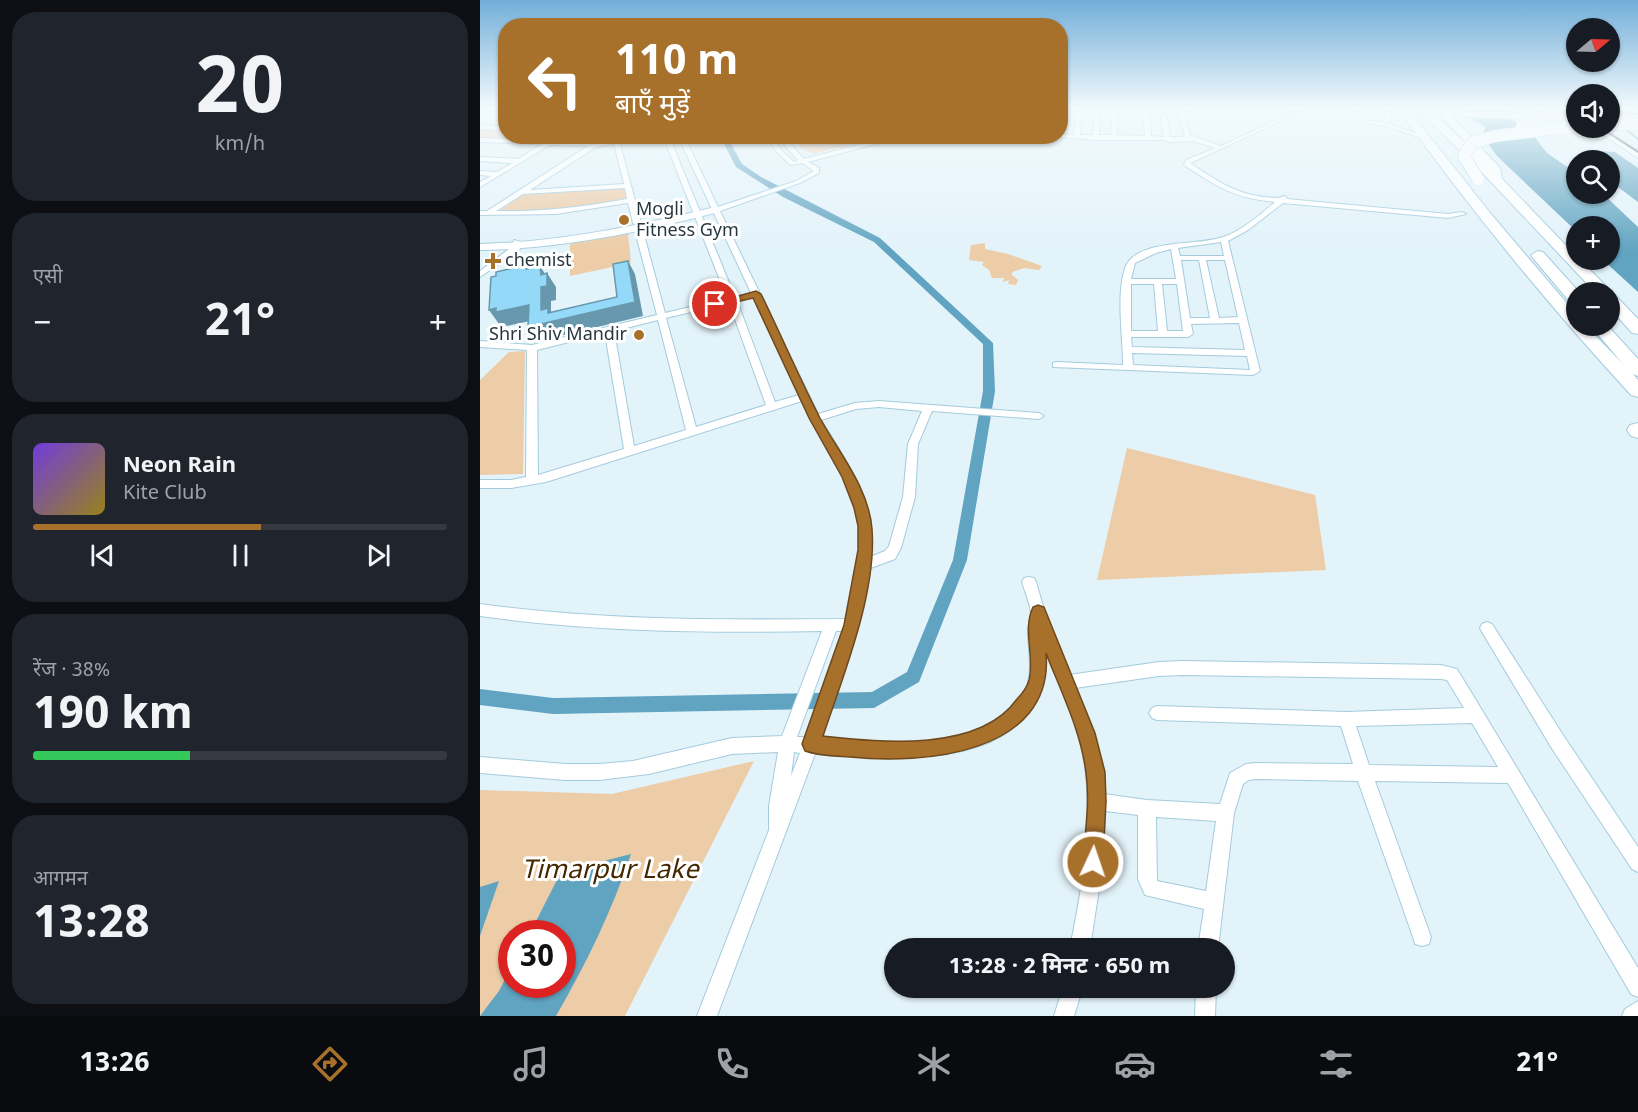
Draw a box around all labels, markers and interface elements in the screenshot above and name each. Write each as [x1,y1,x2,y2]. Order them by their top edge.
north arrow [1566,18,1620,72]
map controls [1566,18,1620,336]
text: 110 m [615,36,738,91]
text: 20 [196,42,284,144]
icon: left [516,42,594,120]
button: sound [1566,84,1620,138]
text: बाएँ मुड़ें [615,89,690,124]
text: km/h [215,132,265,158]
button: search [1566,150,1620,204]
place label: Mogli Fitness Gym [636,199,739,243]
marker: Mogli Fitness Gym [617,213,631,227]
button: + [1566,216,1620,270]
place label: chemist [505,250,572,273]
marker: chemist [486,254,500,268]
text: एसी [33,265,63,291]
pin [689,278,740,329]
button: − [1566,282,1620,336]
icon: arrive [698,287,731,320]
text: 21° [205,295,275,353]
text: − [33,303,51,346]
text: + [429,303,447,346]
place label: Shri Shiv Mandir [489,324,628,347]
marker: Shri Shiv Mandir [632,328,646,342]
text: Neon Rain [123,452,236,481]
text: Kite Club [123,481,207,507]
icon: previous [86,539,119,572]
icon: pause [224,539,257,572]
icon: next [362,539,395,572]
text: रेंज · 38% [33,658,110,684]
text: 190 km [33,688,193,746]
position arrow [1061,830,1125,894]
park label: Timarpur Lake [521,855,700,889]
text: आगमन [33,867,88,893]
text: 13:28 [33,897,150,955]
speed limit sign: 30 [498,920,576,998]
text: 13:28 · 2 मिनट · 650 m [949,953,1170,982]
icon: directions [309,1043,351,1085]
icon: music [510,1043,552,1085]
icon: phone [711,1043,753,1085]
icon: climate [913,1043,955,1085]
icon: car [1114,1043,1156,1085]
icon: filters [1315,1043,1357,1085]
text: 13:26 [80,1047,150,1082]
text: 21° [1516,1047,1558,1082]

